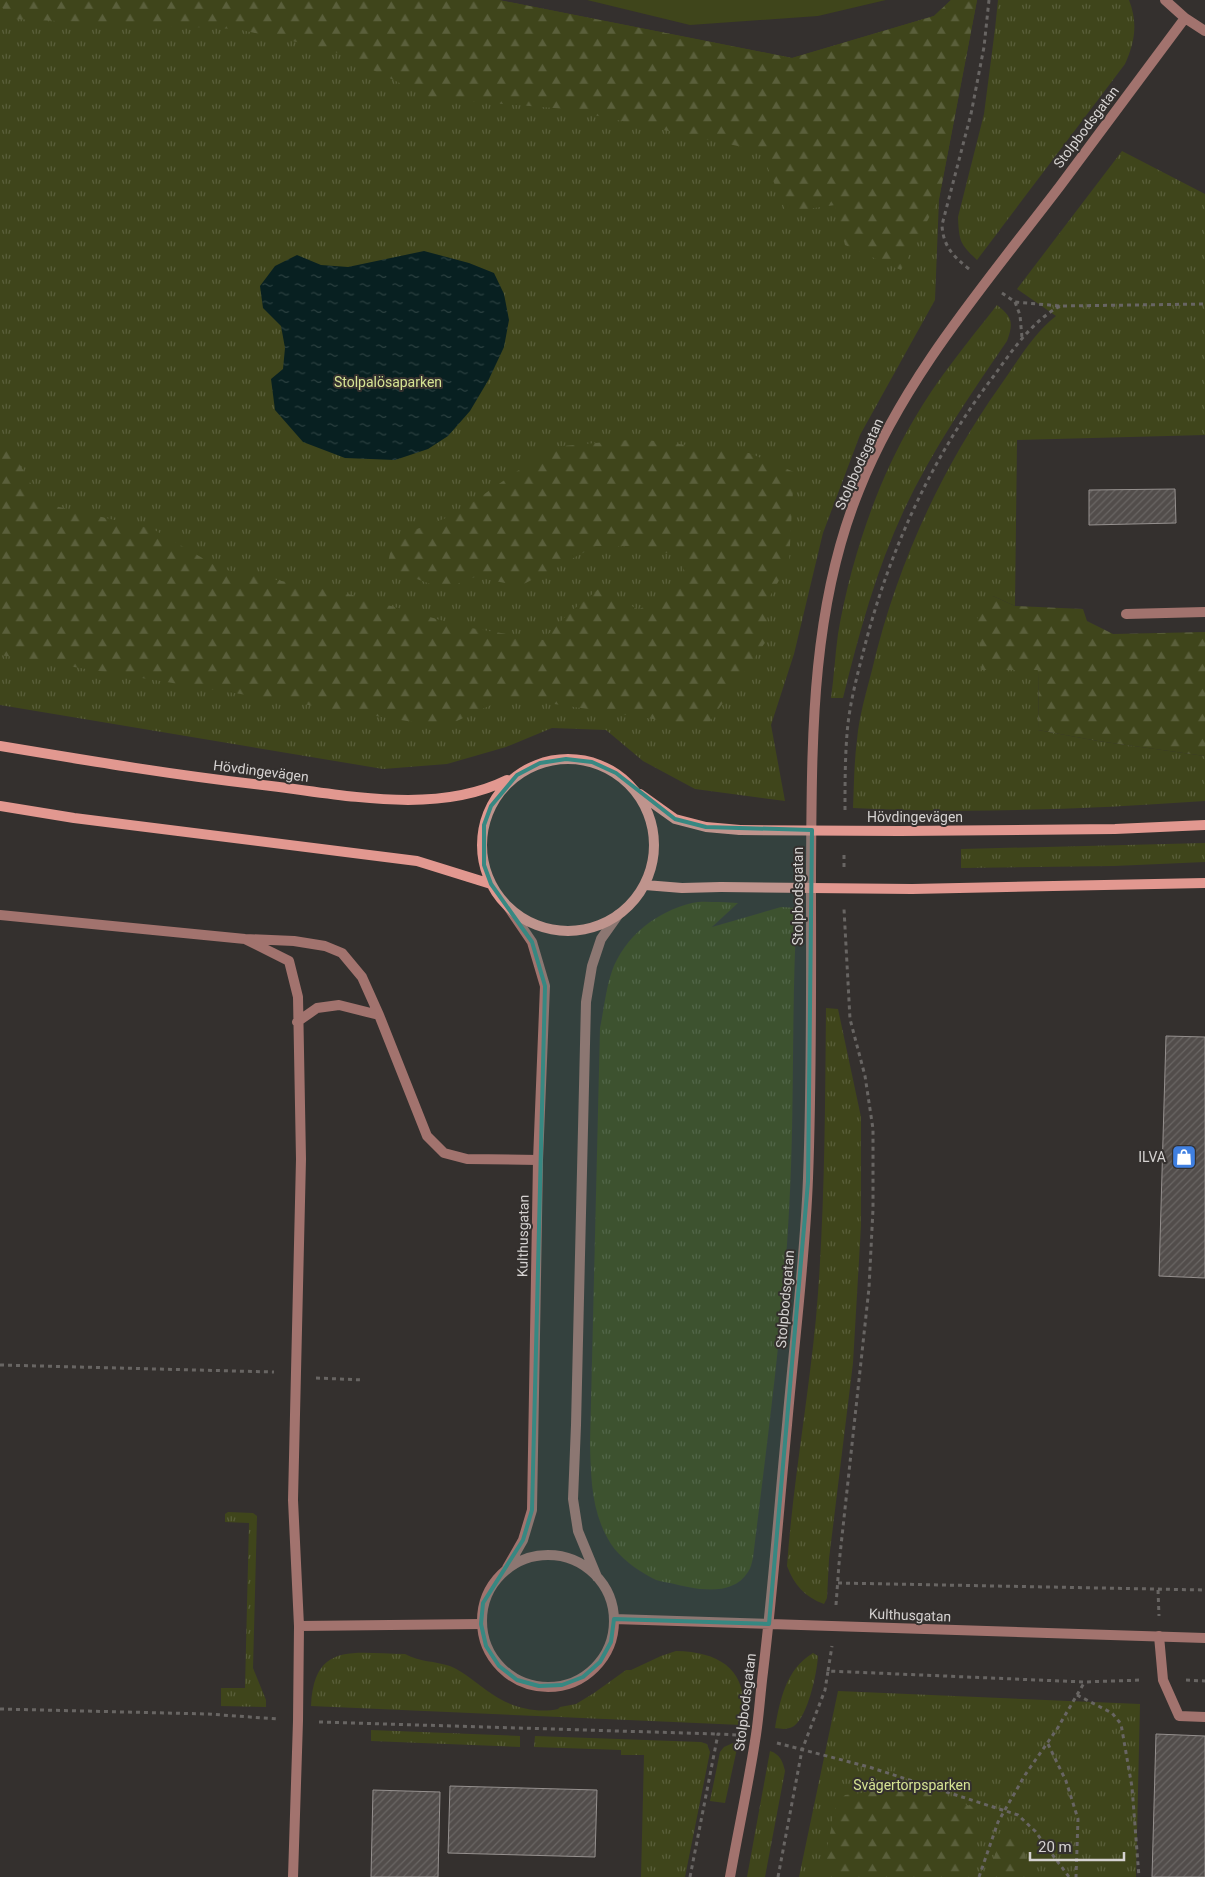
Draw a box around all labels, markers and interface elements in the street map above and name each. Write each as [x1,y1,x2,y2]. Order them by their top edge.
street label: Stolpbodsgatan [1050,83,1122,171]
park label: Stolpalösaparken [334,374,442,390]
street label: Stolpbodsgatan [832,416,886,512]
street label: Hövdingevägen [212,757,310,785]
street label: Hövdingevägen [867,809,963,825]
street label: Stolpbodsgatan [790,847,806,945]
shop icon: ILVA [1171,1144,1197,1170]
place label: ILVA [1138,1149,1166,1165]
street label: Kulthusgatan [514,1195,532,1277]
street label: Stolpbodsgatan [773,1249,797,1349]
street label: Kulthusgatan [869,1606,951,1624]
street label: Stolpbodsgatan [731,1652,759,1752]
park label: Svågertorpsparken [853,1777,971,1793]
scale bar [1030,1830,1124,1862]
text: 20 m [1038,1838,1072,1856]

